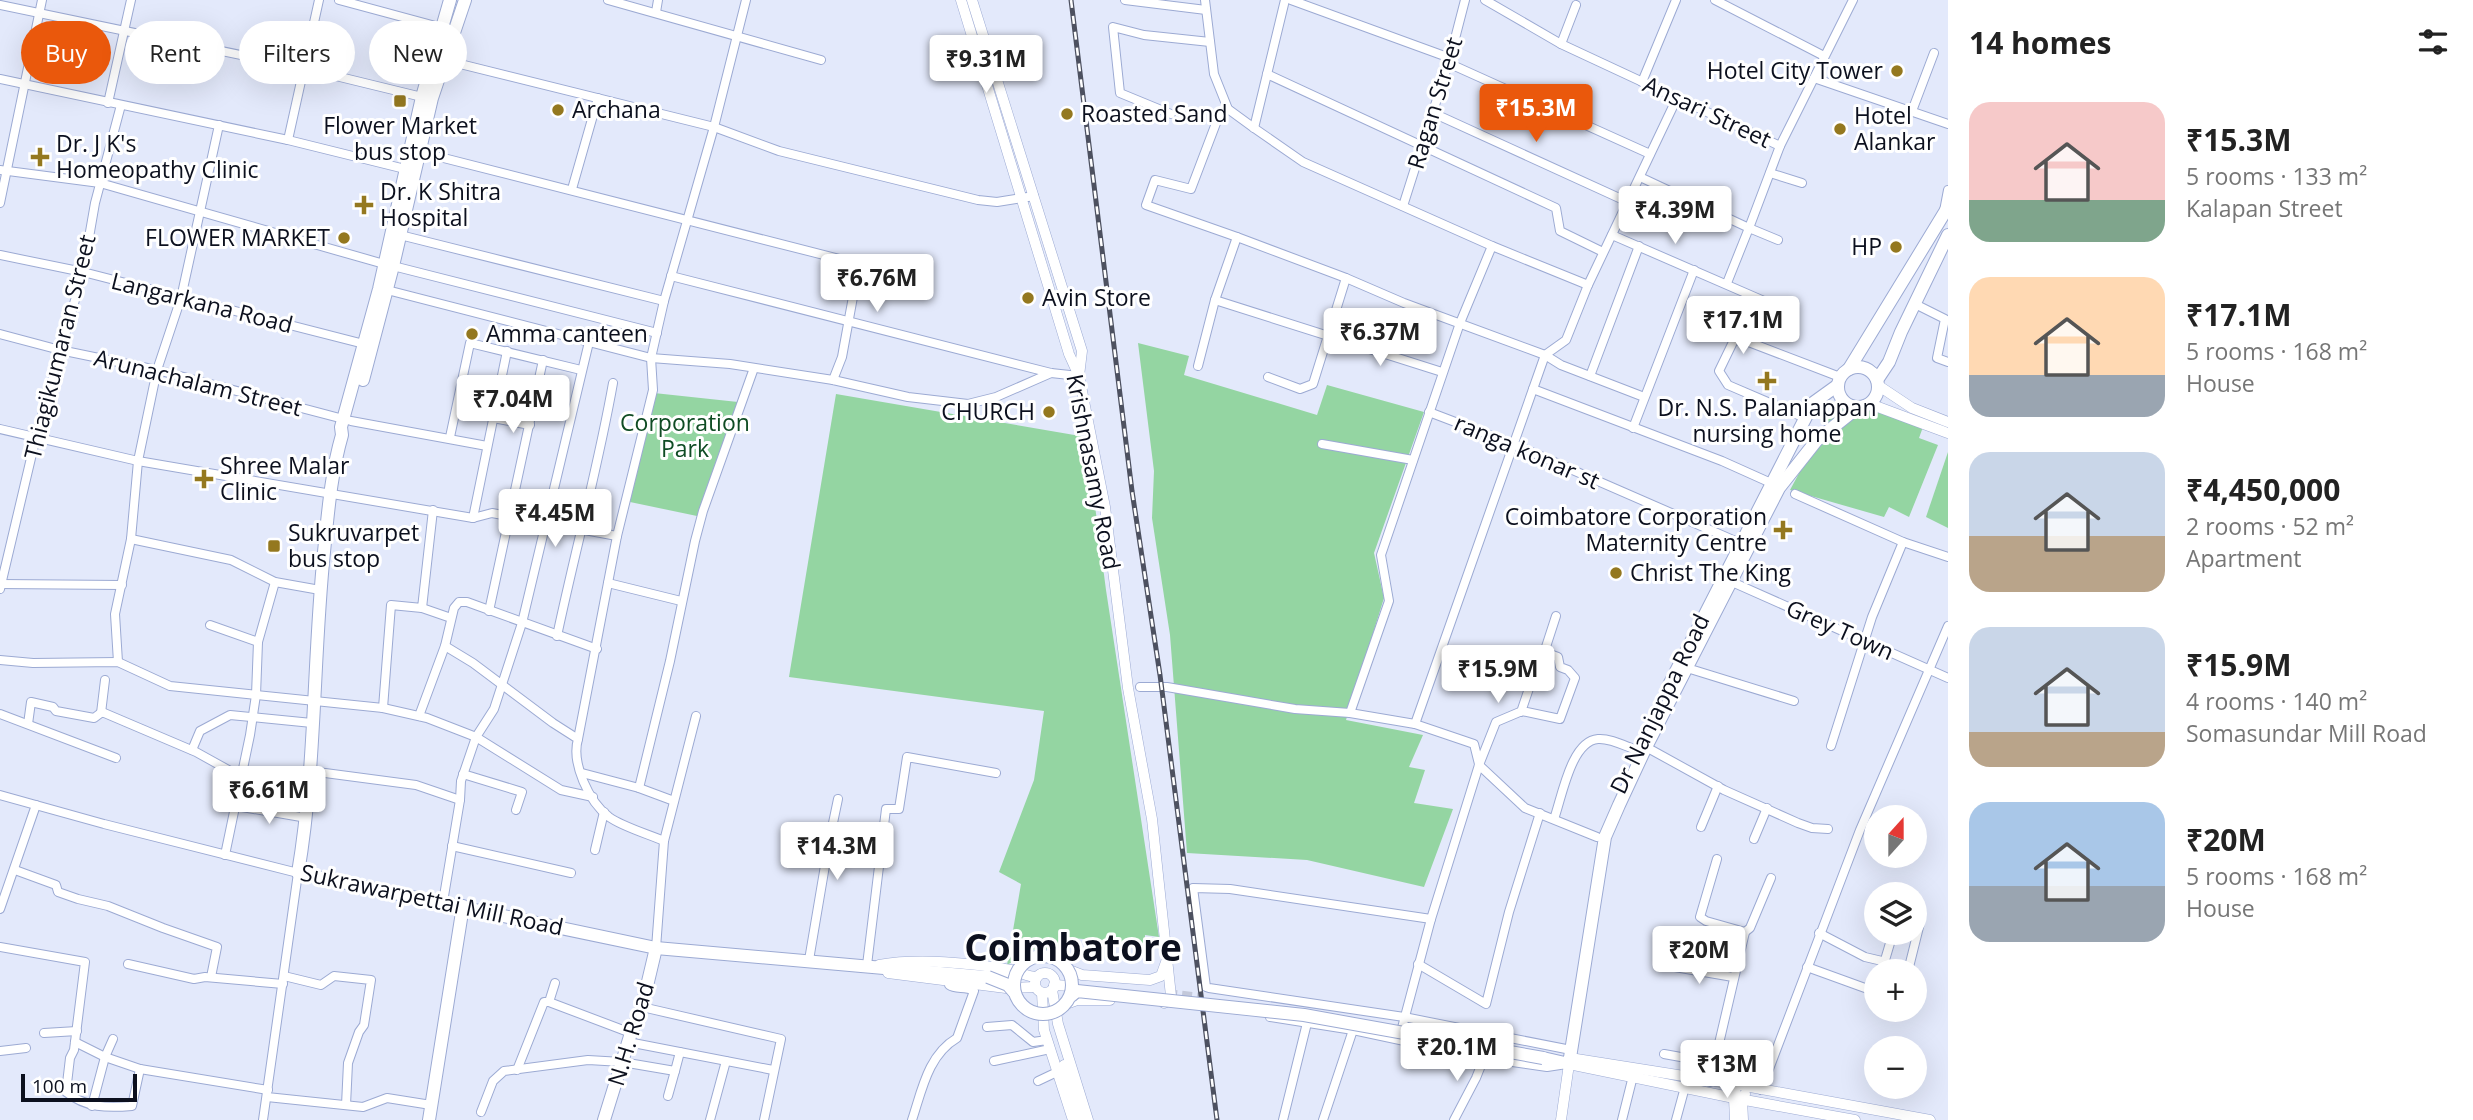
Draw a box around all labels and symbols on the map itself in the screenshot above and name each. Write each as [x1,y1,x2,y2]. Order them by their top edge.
street label: Ragan Street [1399,33,1469,173]
pin: ₹9.31M [929,36,1043,95]
place label: Hotel City Tower [1707,54,1884,86]
marker: Hotel City Tower [1889,63,1905,79]
street label: Ansari Street [1638,67,1777,155]
pin: ₹15.3M [1479,85,1593,144]
marker: Flower Market bus stop [392,93,408,109]
place label: Archana [572,93,661,125]
place label: Roasted Sand [1081,97,1228,129]
place label: Hotel Alankar [1854,99,1936,157]
marker: Archana [550,102,566,118]
marker: Roasted Sand [1059,106,1075,122]
place label: Flower Market bus stop [323,109,477,167]
marker: Hotel Alankar [1832,121,1848,137]
place label: Dr. J K's Homeopathy Clinic [56,127,259,185]
marker: Dr. J K's Homeopathy Clinic [30,147,50,167]
place label: Dr. K Shitra Hospital [380,175,501,233]
pin: ₹4.39M [1618,187,1732,246]
marker: Dr. K Shitra Hospital [354,195,374,215]
place label: FLOWER MARKET [145,221,330,253]
marker: FLOWER MARKET [336,230,352,246]
place label: HP [1851,230,1882,262]
street label: Thiagikumaran Street [16,231,102,462]
marker: HP [1888,239,1904,255]
pin: ₹6.76M [820,254,934,314]
street label: Langarkana Road [108,264,296,340]
place label: Avin Store [1042,281,1151,313]
marker: Avin Store [1020,290,1036,306]
pin: ₹17.1M [1686,296,1800,356]
pin: ₹6.37M [1323,308,1437,368]
place label: Amma canteen [486,317,648,349]
marker: Amma canteen [464,326,480,342]
street label: Arunachalam Street [91,341,305,423]
street label: Krishnasamy Road [1059,371,1129,572]
marker: Dr. N.S. Palaniappan nursing home [1757,371,1777,391]
pin: ₹7.04M [456,376,570,435]
place label: Dr. N.S. Palaniappan nursing home [1657,391,1877,449]
place label: CHURCH [941,395,1035,427]
marker: CHURCH [1041,404,1057,420]
park label: Corporation Park [620,406,750,464]
street label: ranga konar st [1450,406,1605,496]
place label: Shree Malar Clinic [220,449,350,507]
marker: Shree Malar Clinic [194,469,214,489]
pin: ₹4.45M [498,490,612,549]
place label: Coimbatore Corporation Maternity Centre [1505,500,1767,558]
place label: Sukruvarpet bus stop [288,516,419,574]
marker: Coimbatore Corporation Maternity Centre [1773,520,1793,540]
marker: Sukruvarpet bus stop [266,538,282,554]
place label: Christ The King [1630,556,1792,588]
marker: Christ The King [1608,565,1624,581]
street label: Grey Town [1781,591,1899,667]
street label: Dr Nanjappa Road [1602,608,1717,799]
pin: ₹15.9M [1441,646,1555,705]
pin: ₹6.61M [212,766,326,826]
north arrow [1864,805,1927,868]
pin: ₹14.3M [780,822,894,882]
street label: Sukrawarpettai Mill Road [298,856,567,943]
district label: Coimbatore [964,921,1182,972]
pin: ₹20M [1658,926,1740,986]
street label: N.H. Road [599,978,661,1090]
pin: ₹20.1M [1400,1024,1514,1083]
pin: ₹13M [1686,1040,1768,1100]
scale bar [21,1071,136,1103]

